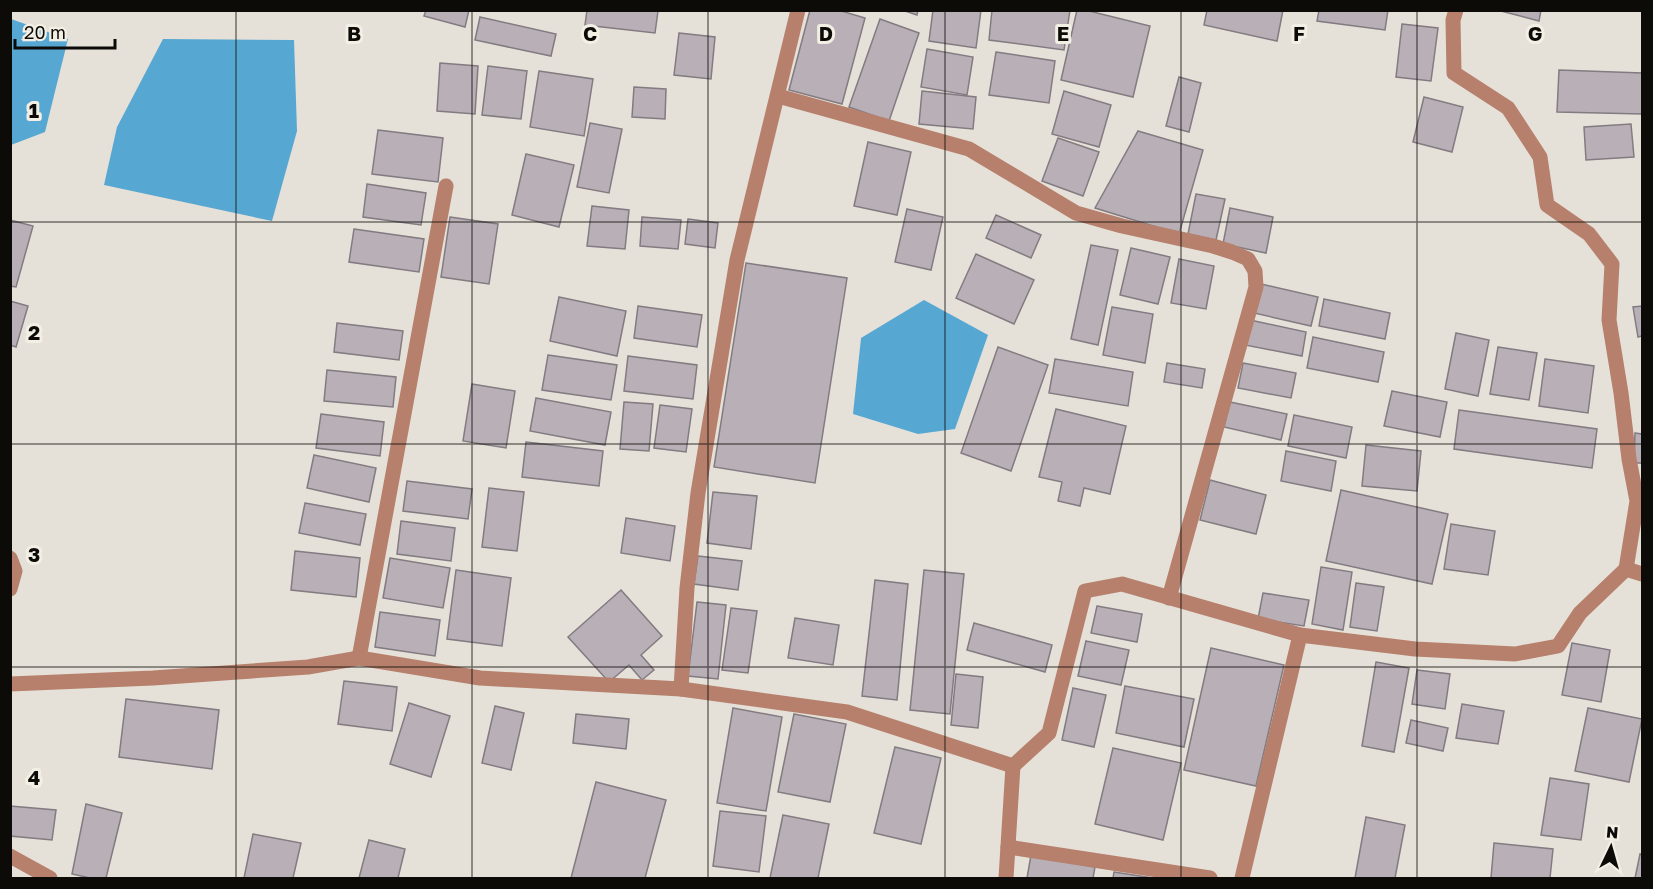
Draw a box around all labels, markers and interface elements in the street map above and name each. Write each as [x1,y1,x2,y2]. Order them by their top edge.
scale bar [15,12,116,50]
text: 20 m [24,21,66,43]
text: B [347,21,361,45]
text: C [583,21,597,45]
text: D [819,21,833,45]
text: E [1057,21,1069,45]
text: F [1293,21,1305,45]
text: G [1528,21,1542,45]
text: 1 [29,98,39,122]
text: 2 [28,320,40,344]
text: 3 [28,542,40,566]
text: 4 [28,765,40,789]
north arrow [1581,817,1641,877]
text: N [1605,822,1619,843]

